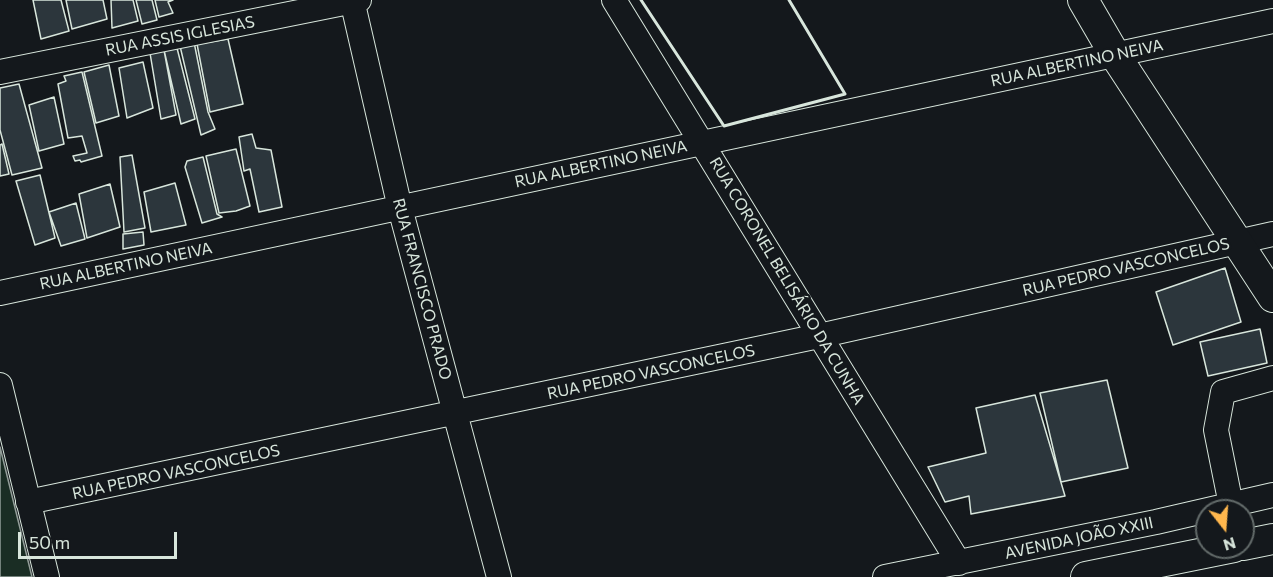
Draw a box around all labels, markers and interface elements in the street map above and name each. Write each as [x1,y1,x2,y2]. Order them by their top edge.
street label: RUA ASSIS IGLESIAS [104,12,256,60]
street label: RUA ALBERTINO NEIVA [989,35,1165,91]
street label: RUA ALBERTINO NEIVA [513,136,689,192]
street label: RUA CORONEL BELISÁRIO DA CUNHA [705,154,869,408]
street label: RUA FRANCISCO PRADO [388,196,456,382]
street label: RUA PEDRO VASCONCELOS [1021,234,1231,300]
street label: RUA ALBERTINO NEIVA [38,238,214,294]
street label: RUA PEDRO VASCONCELOS [545,341,757,403]
street label: RUA PEDRO VASCONCELOS [70,441,282,503]
north arrow [1195,499,1255,559]
street label: AVENIDA JOÃO XXIII [1003,513,1155,563]
scale bar [21,520,180,558]
text: 50 m [29,531,70,553]
text: N [1221,534,1238,556]

